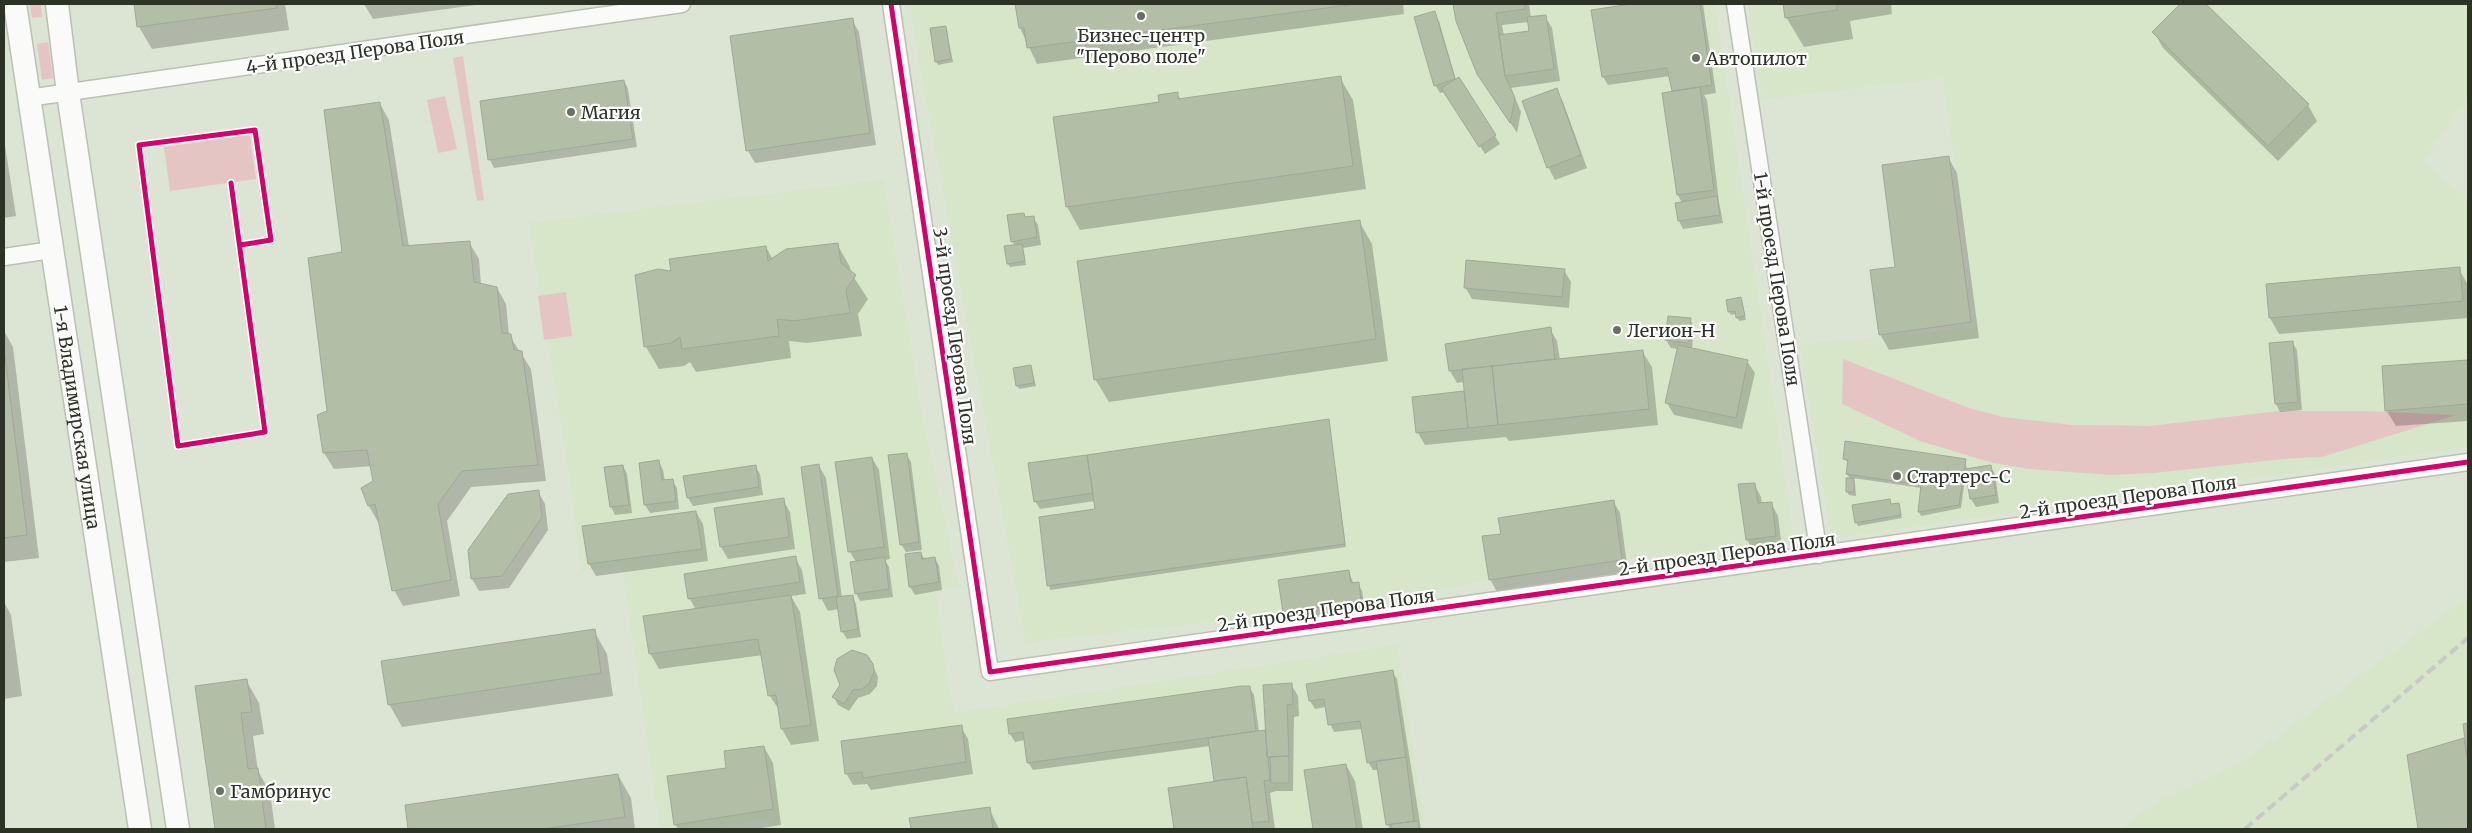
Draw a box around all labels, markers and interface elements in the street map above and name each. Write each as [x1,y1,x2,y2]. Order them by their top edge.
marker: Бизнес-центр "Перово поле" [1135,10,1147,22]
place label: Бизнес-центр "Перово поле" [1076,24,1206,68]
street label: 4-й проезд Перова Поля [244,25,466,79]
place label: Автопилот [1705,47,1807,70]
marker: Автопилот [1690,52,1702,64]
place label: Магия [581,101,641,124]
marker: Магия [565,106,577,118]
street label: 1-й проезд Перова Поля [1749,170,1805,388]
street label: 3-й проезд Перова Поля [928,226,982,447]
street label: 1-я Владимирская улица [49,304,106,531]
place label: Легион-Н [1627,319,1715,342]
marker: Легион-Н [1611,324,1623,336]
place label: Стартерс-С [1907,465,2011,488]
marker: Стартерс-С [1891,470,1903,482]
street label: 2-й проезд Перова Поля [2018,470,2238,524]
street label: 2-й проезд Перова Поля [1617,527,1837,581]
street label: 2-й проезд Перова Поля [1216,583,1436,637]
place label: Гамбринус [230,780,331,803]
marker: Гамбринус [214,785,226,797]

